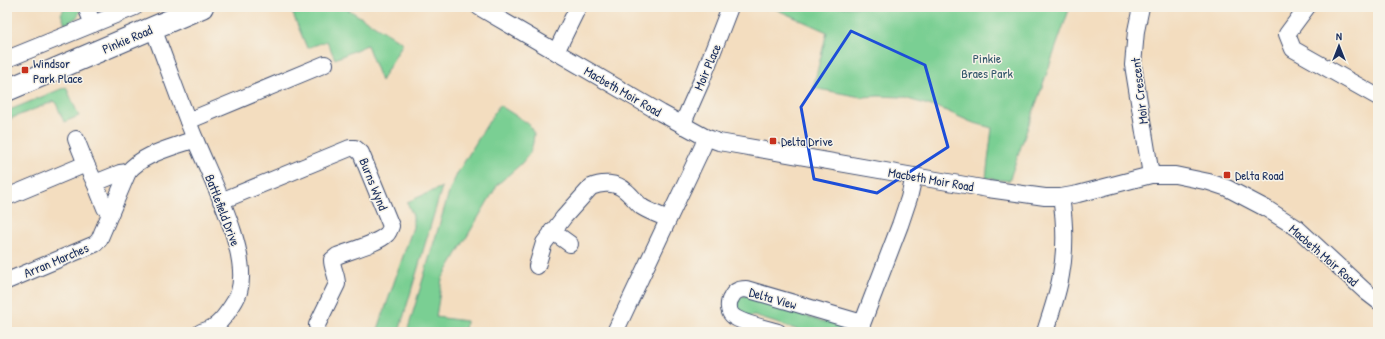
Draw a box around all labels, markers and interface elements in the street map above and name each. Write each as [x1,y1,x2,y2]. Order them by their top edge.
street label: Pinkie Road [99,20,155,58]
north arrow [1319,26,1359,66]
text: N [1336,29,1342,43]
street label: Moir Place [689,41,725,93]
park label: Pinkie Braes Park [961,49,1013,82]
place label: Windsor Park Place [33,54,83,87]
street label: Moir Crescent [1126,56,1152,125]
street label: Macbeth Moir Road [581,62,665,120]
marker: Windsor Park Place [20,65,30,75]
place label: Delta Drive [781,132,833,150]
marker: Delta Drive [768,136,778,146]
street label: Burns Wynd [355,155,393,213]
street label: Macbeth Moir Road [887,163,975,195]
place label: Delta Road [1235,166,1284,184]
marker: Delta Road [1222,170,1232,180]
street label: Battlefield Drive [201,171,245,249]
street label: Macbeth Moir Road [1285,220,1363,290]
street label: Arran Marches [21,238,91,282]
street label: Delta View [747,283,799,313]

